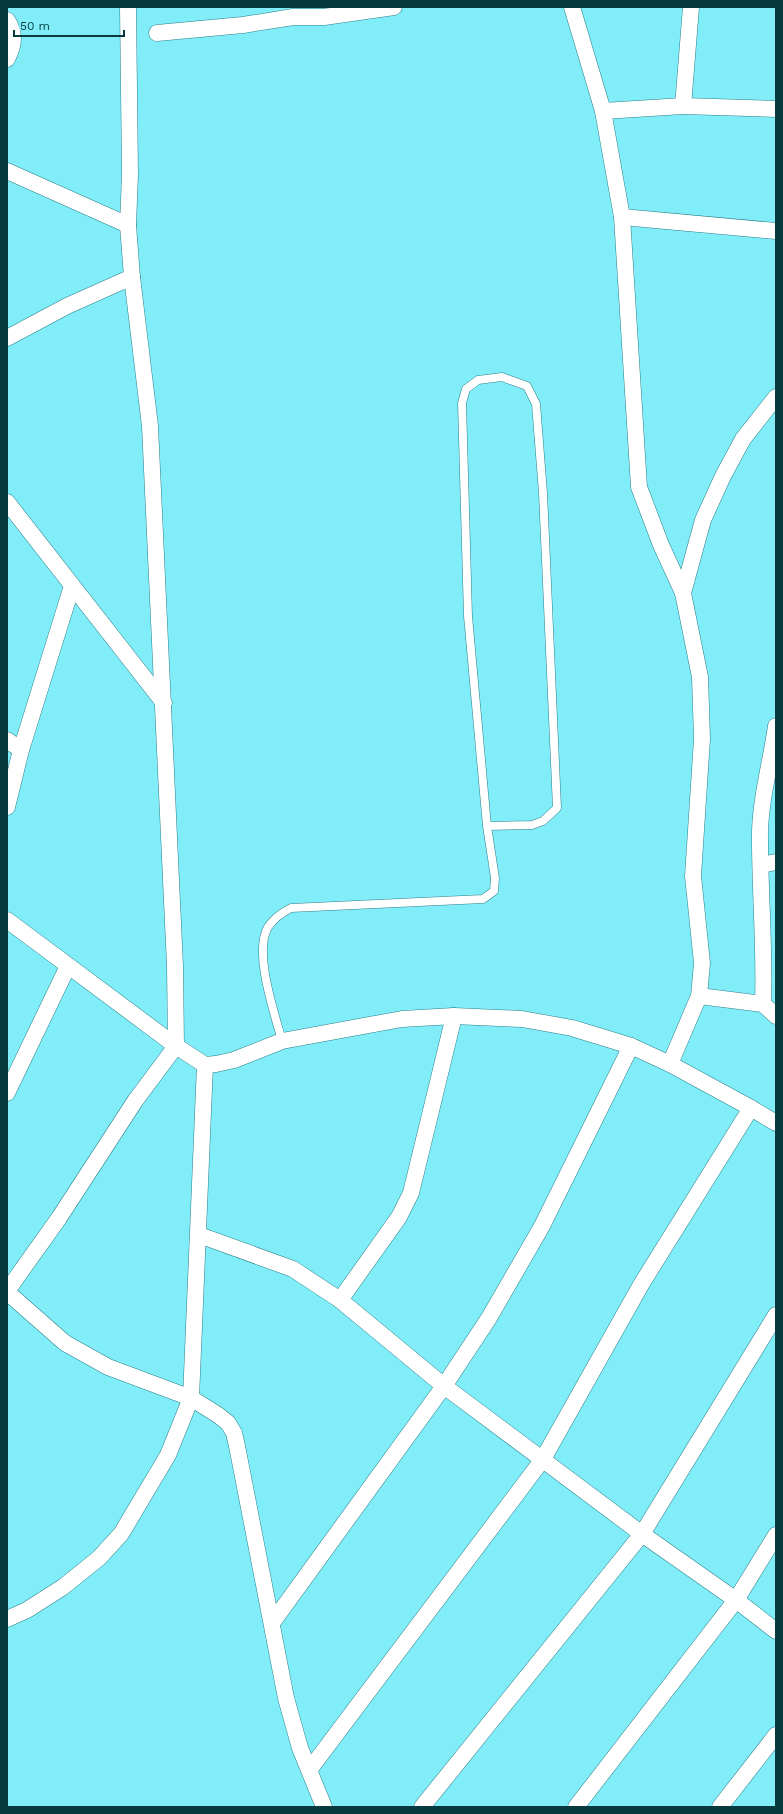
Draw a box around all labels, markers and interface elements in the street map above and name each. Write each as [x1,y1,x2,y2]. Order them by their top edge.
scale bar [14,12,124,38]
text: 50 m [20,19,50,33]

